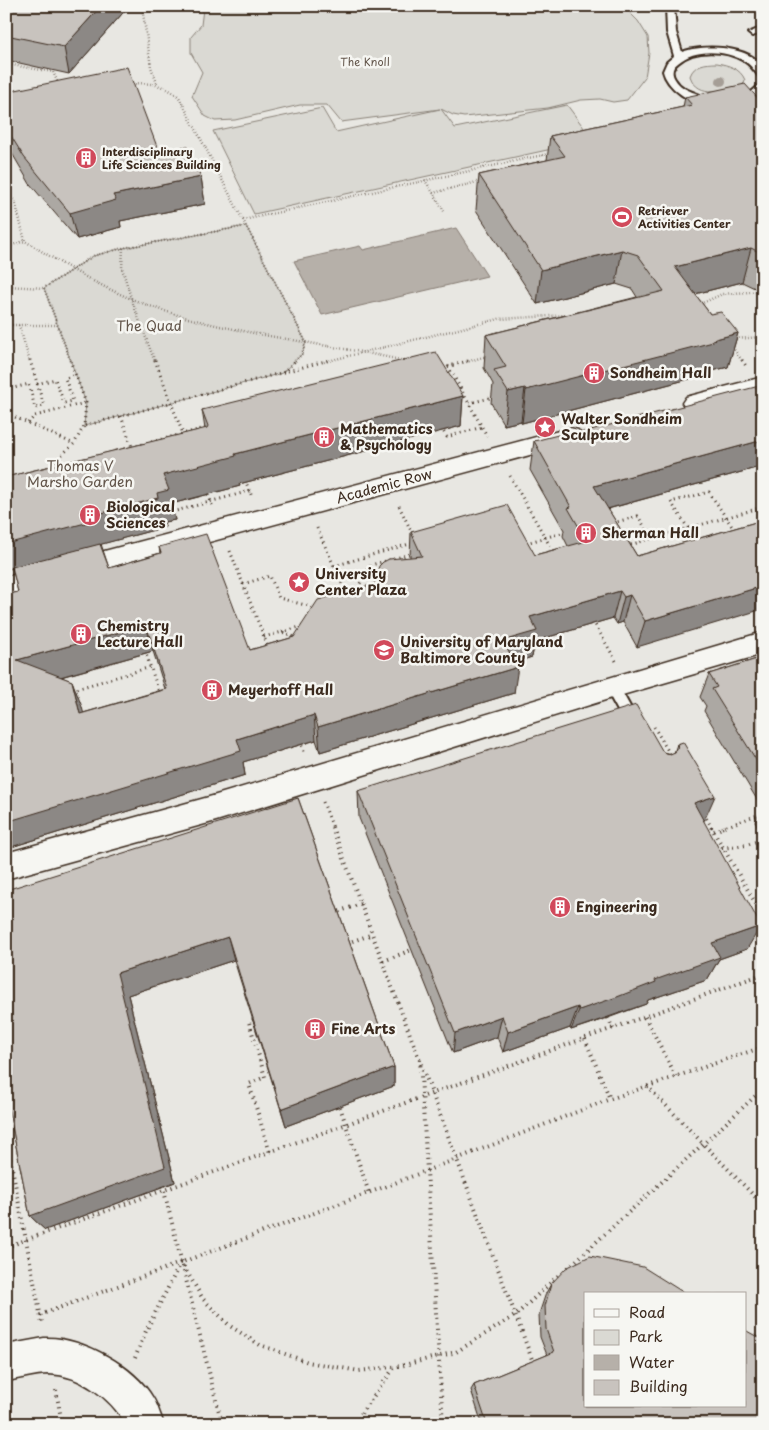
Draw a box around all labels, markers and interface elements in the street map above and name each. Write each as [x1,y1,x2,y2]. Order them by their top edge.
park label: The Knoll [340,53,390,70]
place label: Interdisciplinary Life Sciences Building [102,143,221,173]
building icon: Interdisciplinary Life Sciences Building [74,146,98,170]
place label: Retriever Activities Center [637,202,731,232]
sports icon: Retriever Activities Center [610,205,634,229]
park label: The Quad [116,315,182,336]
building icon: Sondheim Hall [582,361,606,385]
place label: Sondheim Hall [610,362,711,383]
place label: Walter Sondheim Sculpture [561,408,682,445]
place icon: Walter Sondheim Sculpture [533,415,557,439]
place label: Mathematics & Psychology [340,418,433,455]
building icon: Mathematics & Psychology [312,425,336,449]
park label: Thomas V Marsho Garden [27,455,133,492]
street label: Academic Row [334,463,434,508]
place label: Biological Sciences [106,496,175,533]
building icon: Biological Sciences [78,503,102,527]
building icon: Sherman Hall [574,521,598,545]
place label: Sherman Hall [602,522,699,543]
place label: University Center Plaza [315,563,407,600]
place icon: University Center Plaza [287,570,311,594]
place label: Chemistry Lecture Hall [97,615,183,652]
building icon: Chemistry Lecture Hall [69,622,93,646]
place label: University of Maryland Baltimore County [400,631,564,668]
school or university icon: University of Maryland Baltimore County [372,638,396,662]
building icon: Meyerhoff Hall [200,678,224,702]
place label: Meyerhoff Hall [228,679,333,700]
building icon: Engineering [548,895,572,919]
place label: Engineering [576,896,657,917]
building icon: Fine Arts [303,1017,327,1041]
place label: Fine Arts [331,1018,396,1039]
legend [584,1292,746,1408]
text: Road [629,1300,665,1323]
text: Park [629,1324,663,1347]
text: Water [629,1350,674,1373]
text: Building [629,1374,688,1397]

